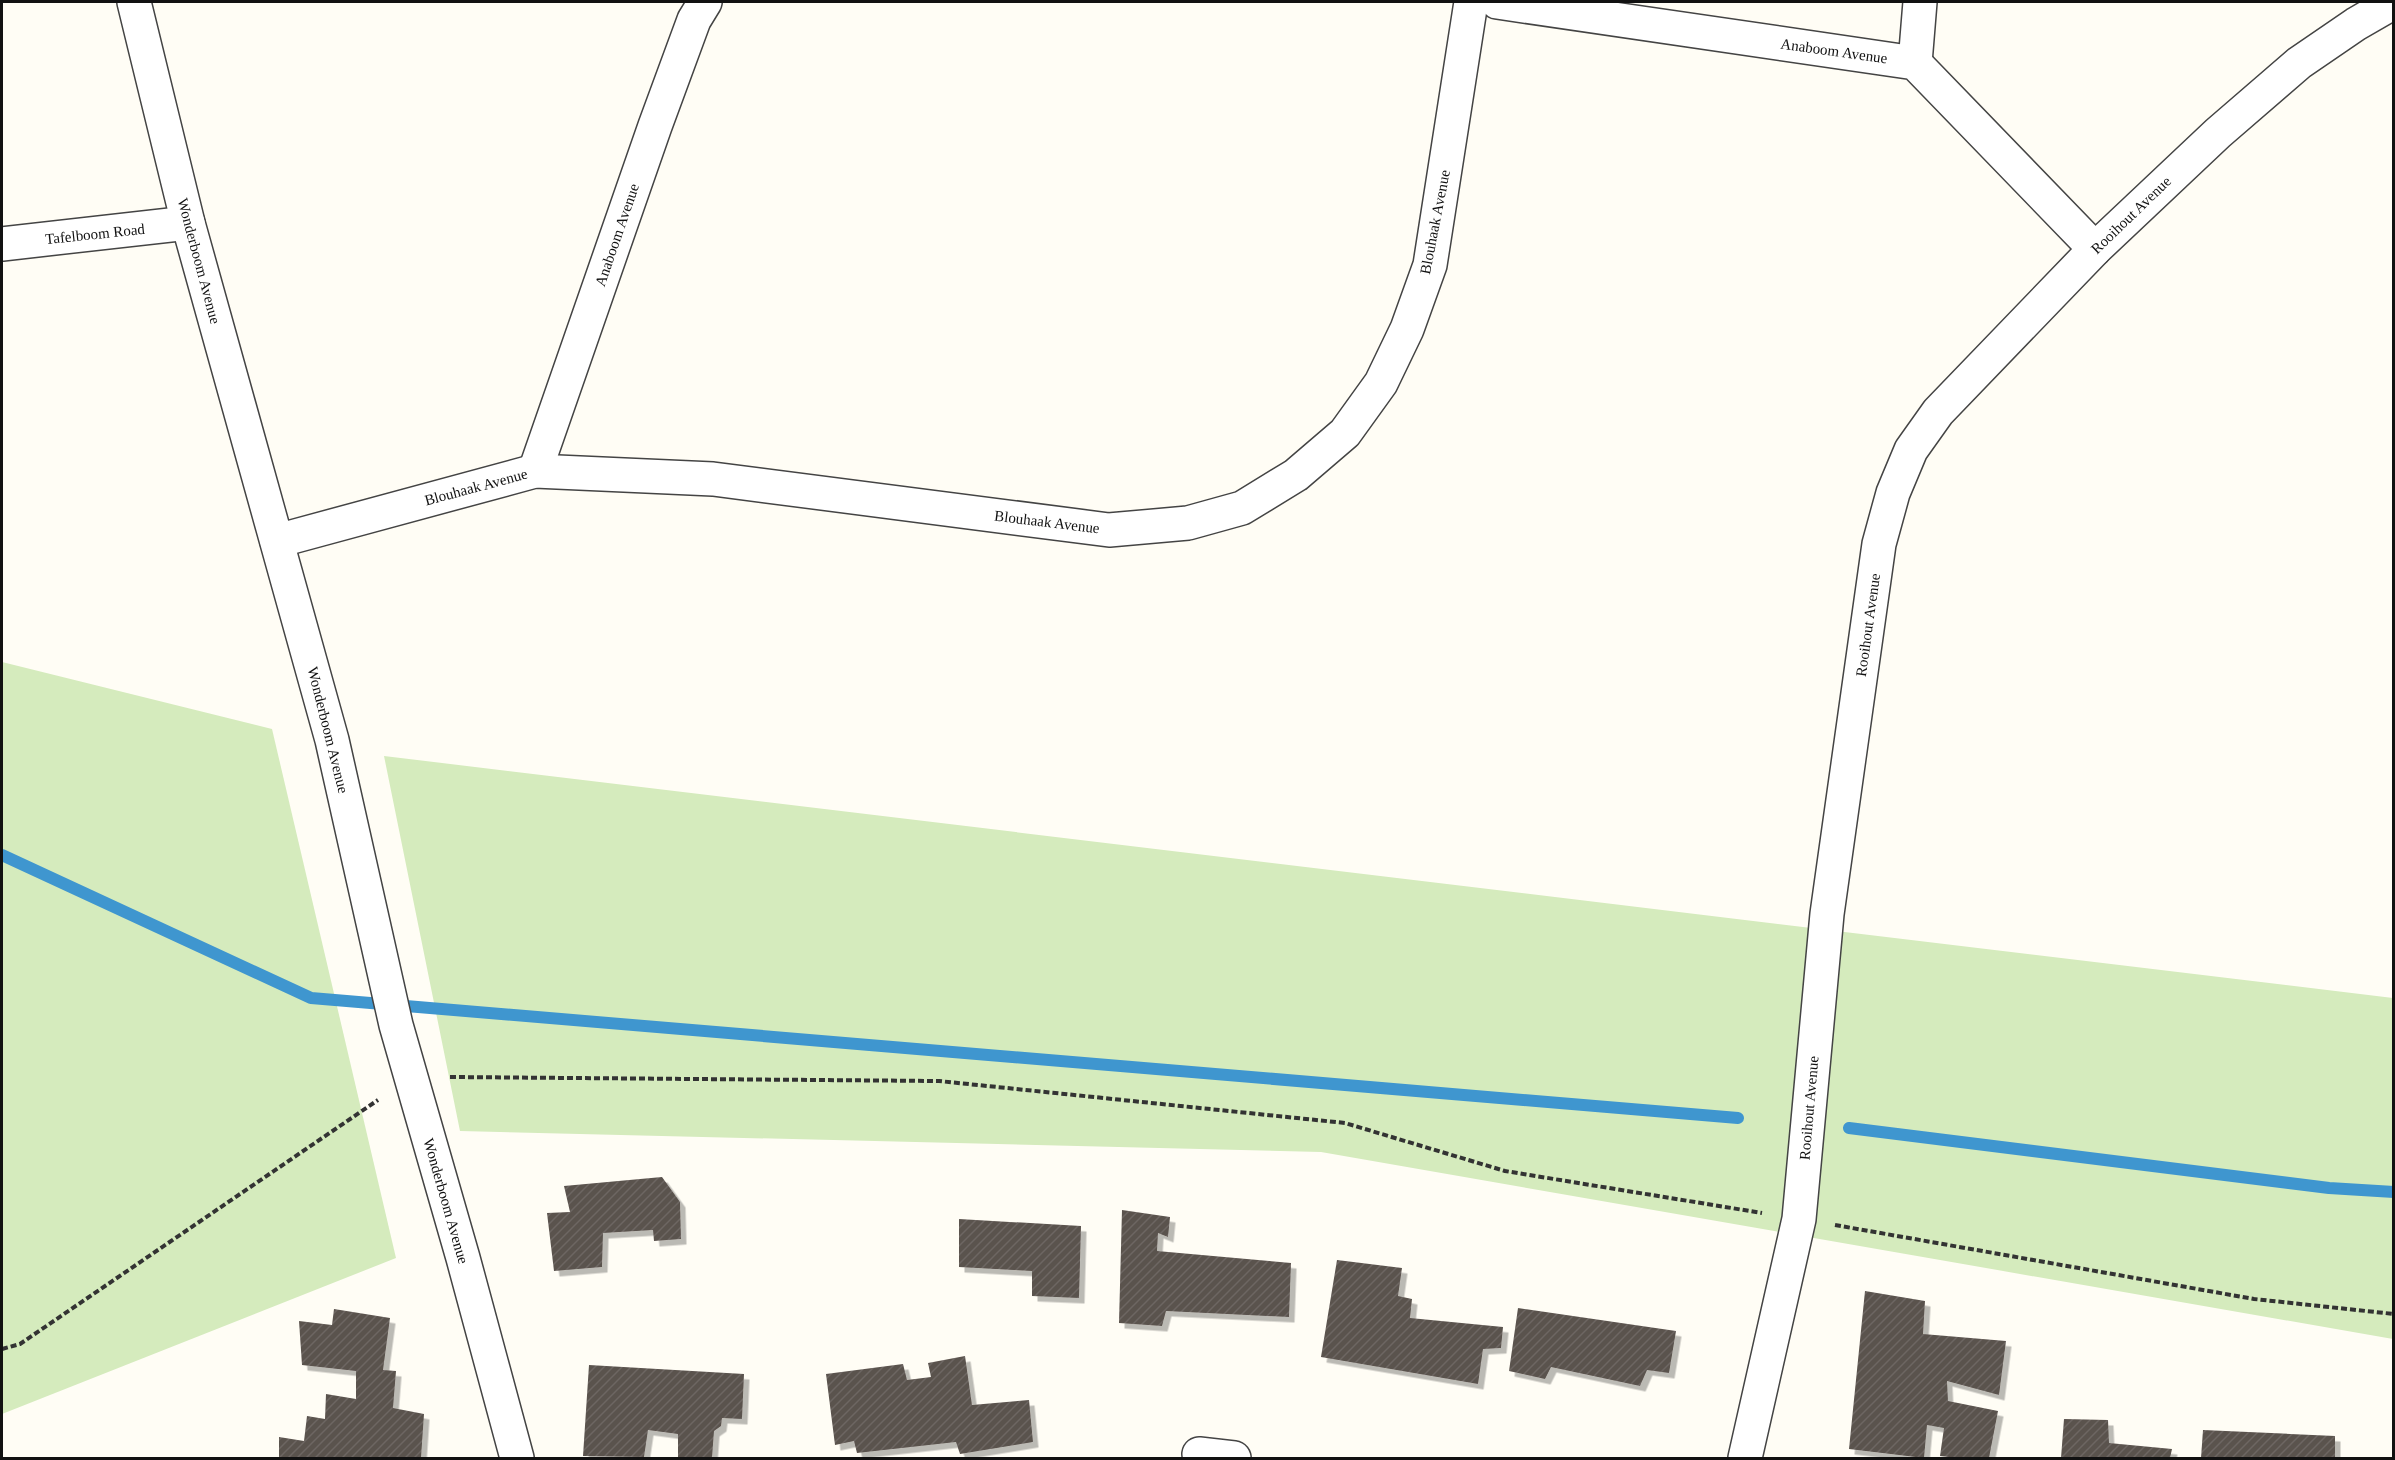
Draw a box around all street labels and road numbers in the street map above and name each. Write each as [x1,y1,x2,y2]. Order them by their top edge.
street label: Anaboom Avenue [1780,36,1889,66]
street label: Blouhaak Avenue [1417,168,1453,276]
street label: Rooihout Avenue [2088,173,2174,257]
street label: Anaboom Avenue [592,181,642,288]
street label: Wonderboom Avenue [174,196,224,326]
street label: Tafelboom Road [44,221,146,247]
street label: Blouhaak Avenue [423,465,530,508]
street label: Blouhaak Avenue [993,508,1101,536]
street label: Rooihout Avenue [1853,572,1883,678]
street label: Wonderboom Avenue [305,665,352,795]
street label: Rooihout Avenue [1796,1055,1822,1161]
street label: Wonderboom Avenue [420,1136,472,1266]

